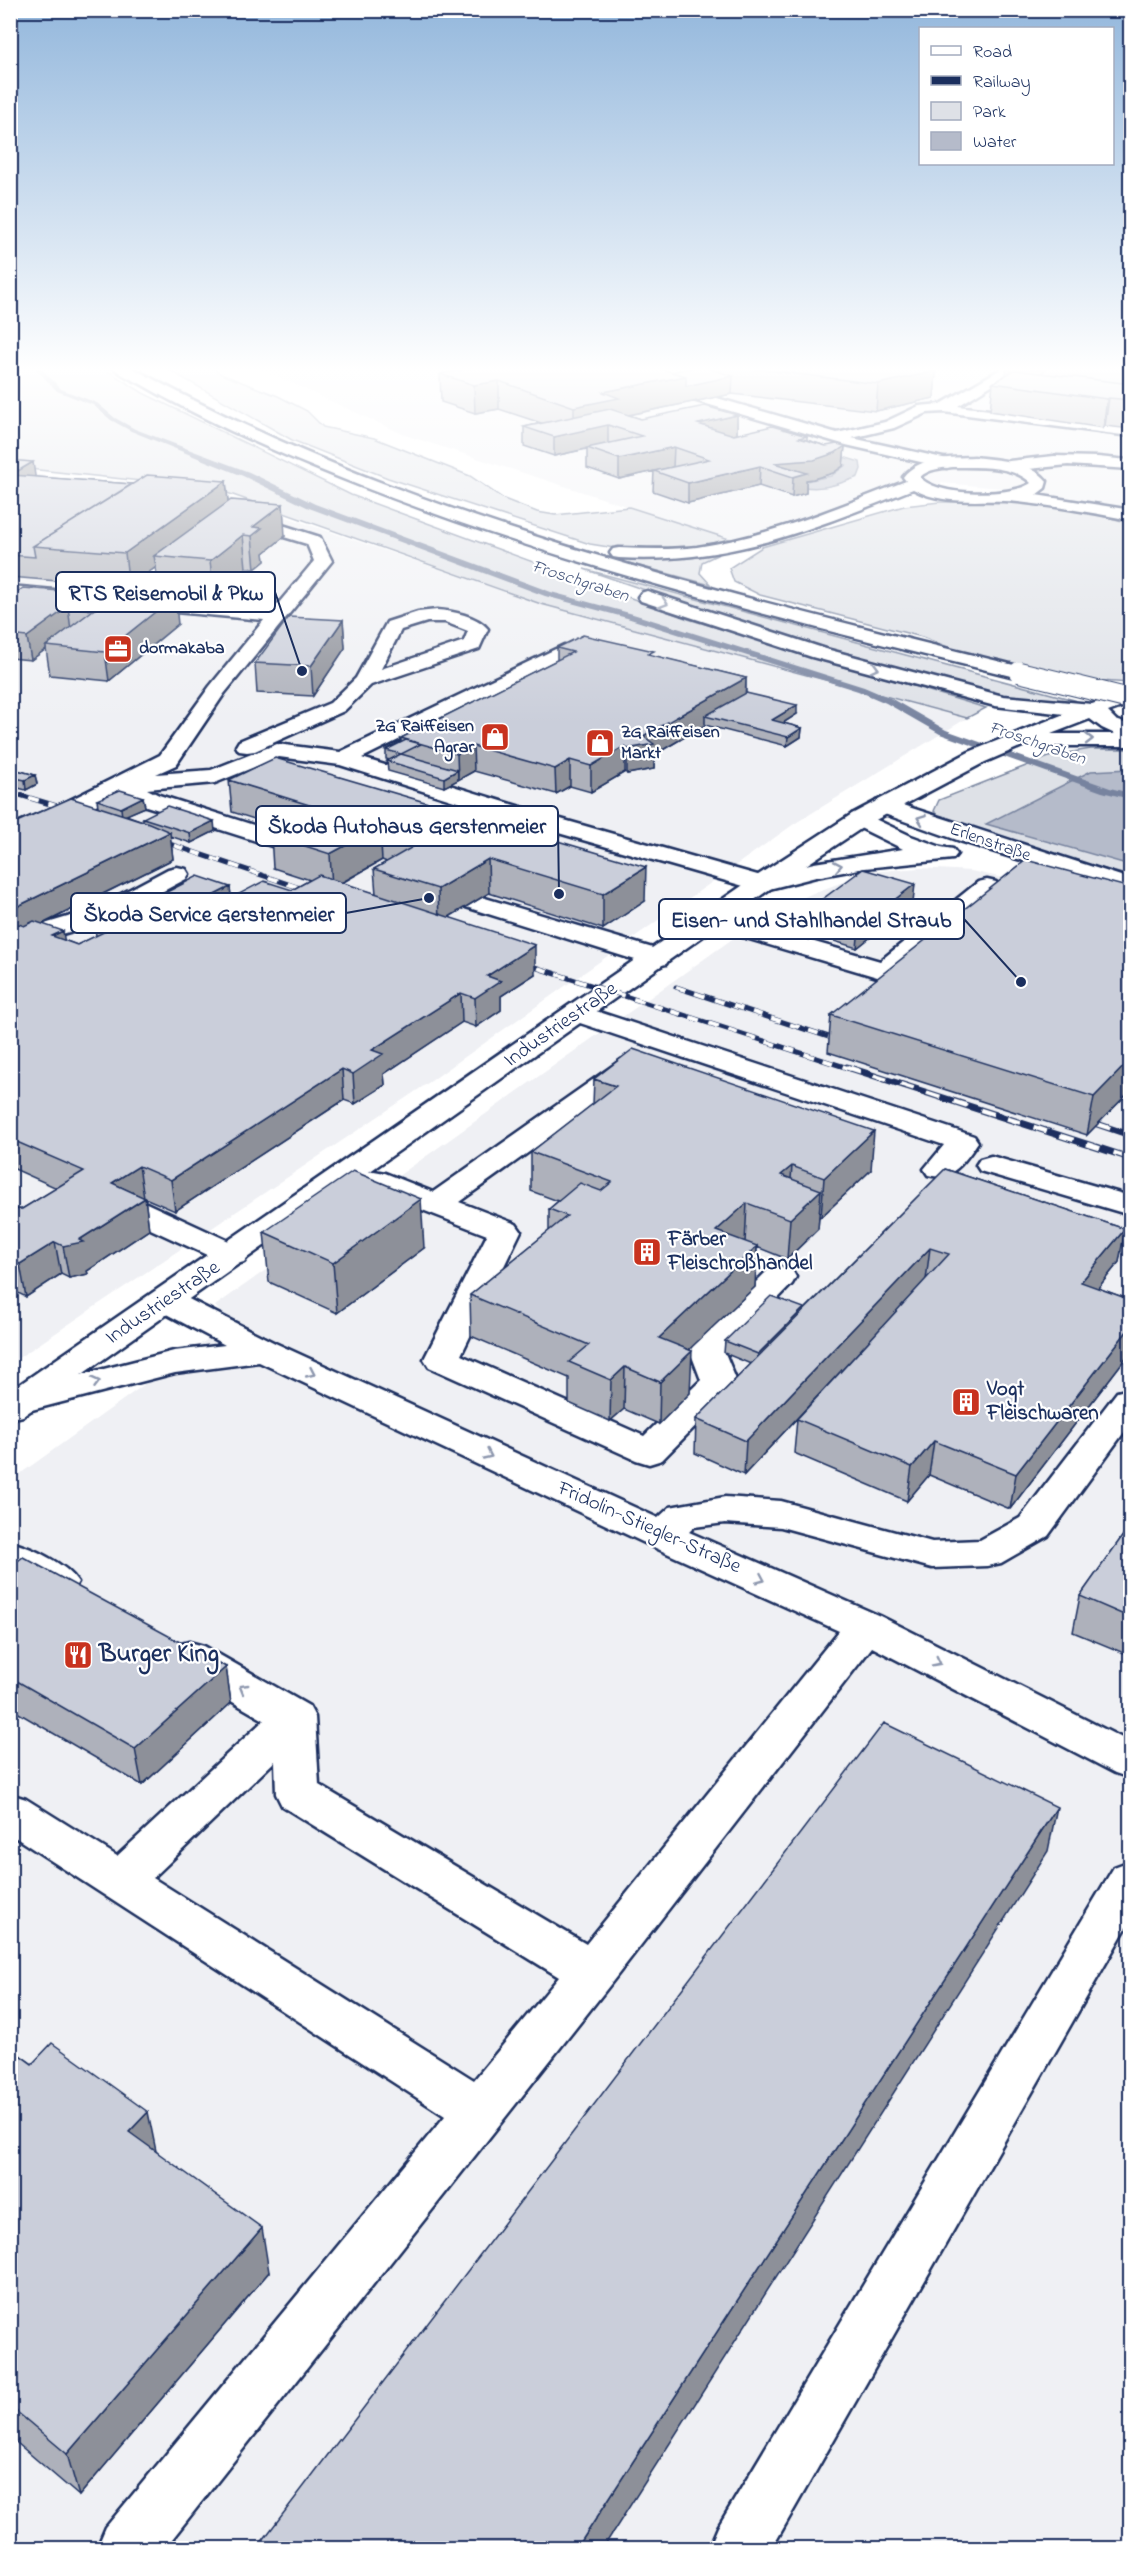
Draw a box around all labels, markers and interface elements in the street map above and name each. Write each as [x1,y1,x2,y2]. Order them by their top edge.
legend [919,27,1114,165]
text: Road [973,40,1012,66]
text: Railway [973,70,1030,96]
text: Park [973,100,1006,126]
text: Water [973,130,1017,156]
water label: Froschgraben [528,554,633,610]
callout: RTS Reisemobil & Pkw [56,572,275,612]
text: RTS Reisemobil & Pkw [68,579,264,611]
one-way arrow [658,595,669,608]
office icon: dormakaba [102,633,134,665]
place label: dormakaba [139,636,225,662]
one-way arrow [870,661,880,674]
place label: ZG Raiffeisen Agrar [375,714,474,762]
water label: Froschgraben [985,715,1090,773]
place label: ZG Raiffeisen Markt [621,720,720,767]
shop icon: ZG Raiffeisen Agrar [479,721,511,753]
shop icon: ZG Raiffeisen Markt [584,727,616,759]
one-way arrow [1085,733,1094,745]
callout: Škoda Autohaus Gerstenmeier [256,806,558,846]
text: Škoda Autohaus Gerstenmeier [268,812,547,844]
one-way arrow [916,814,927,827]
street label: Erlenstraße [946,817,1035,869]
one-way arrow [833,860,843,873]
callout: Škoda Service Gerstenmeier [71,893,346,933]
callout: Eisen- und Stahlhandel Straub [659,899,964,939]
text: Škoda Service Gerstenmeier [84,900,335,932]
text: Eisen- und Stahlhandel Straub [671,906,952,938]
street label: Industriestraße [498,974,624,1075]
place label: Färber Fleischroßhandel [667,1225,813,1279]
building icon: Färber Fleischroßhandel [631,1236,663,1268]
street label: Industriestraße [100,1253,227,1352]
one-way arrow [305,1366,316,1378]
place label: Vogt Fleischwaren [986,1375,1099,1429]
one-way arrow [91,1376,101,1389]
building icon: Vogt Fleischwaren [950,1386,982,1418]
one-way arrow [482,1448,493,1460]
street label: Fridolin-Stiegler-Straße [551,1474,746,1584]
one-way arrow [755,1572,766,1584]
place label: Burger King [98,1636,219,1675]
restaurant icon: Burger King [62,1639,94,1671]
one-way arrow [931,1655,942,1667]
one-way arrow [239,1683,249,1695]

